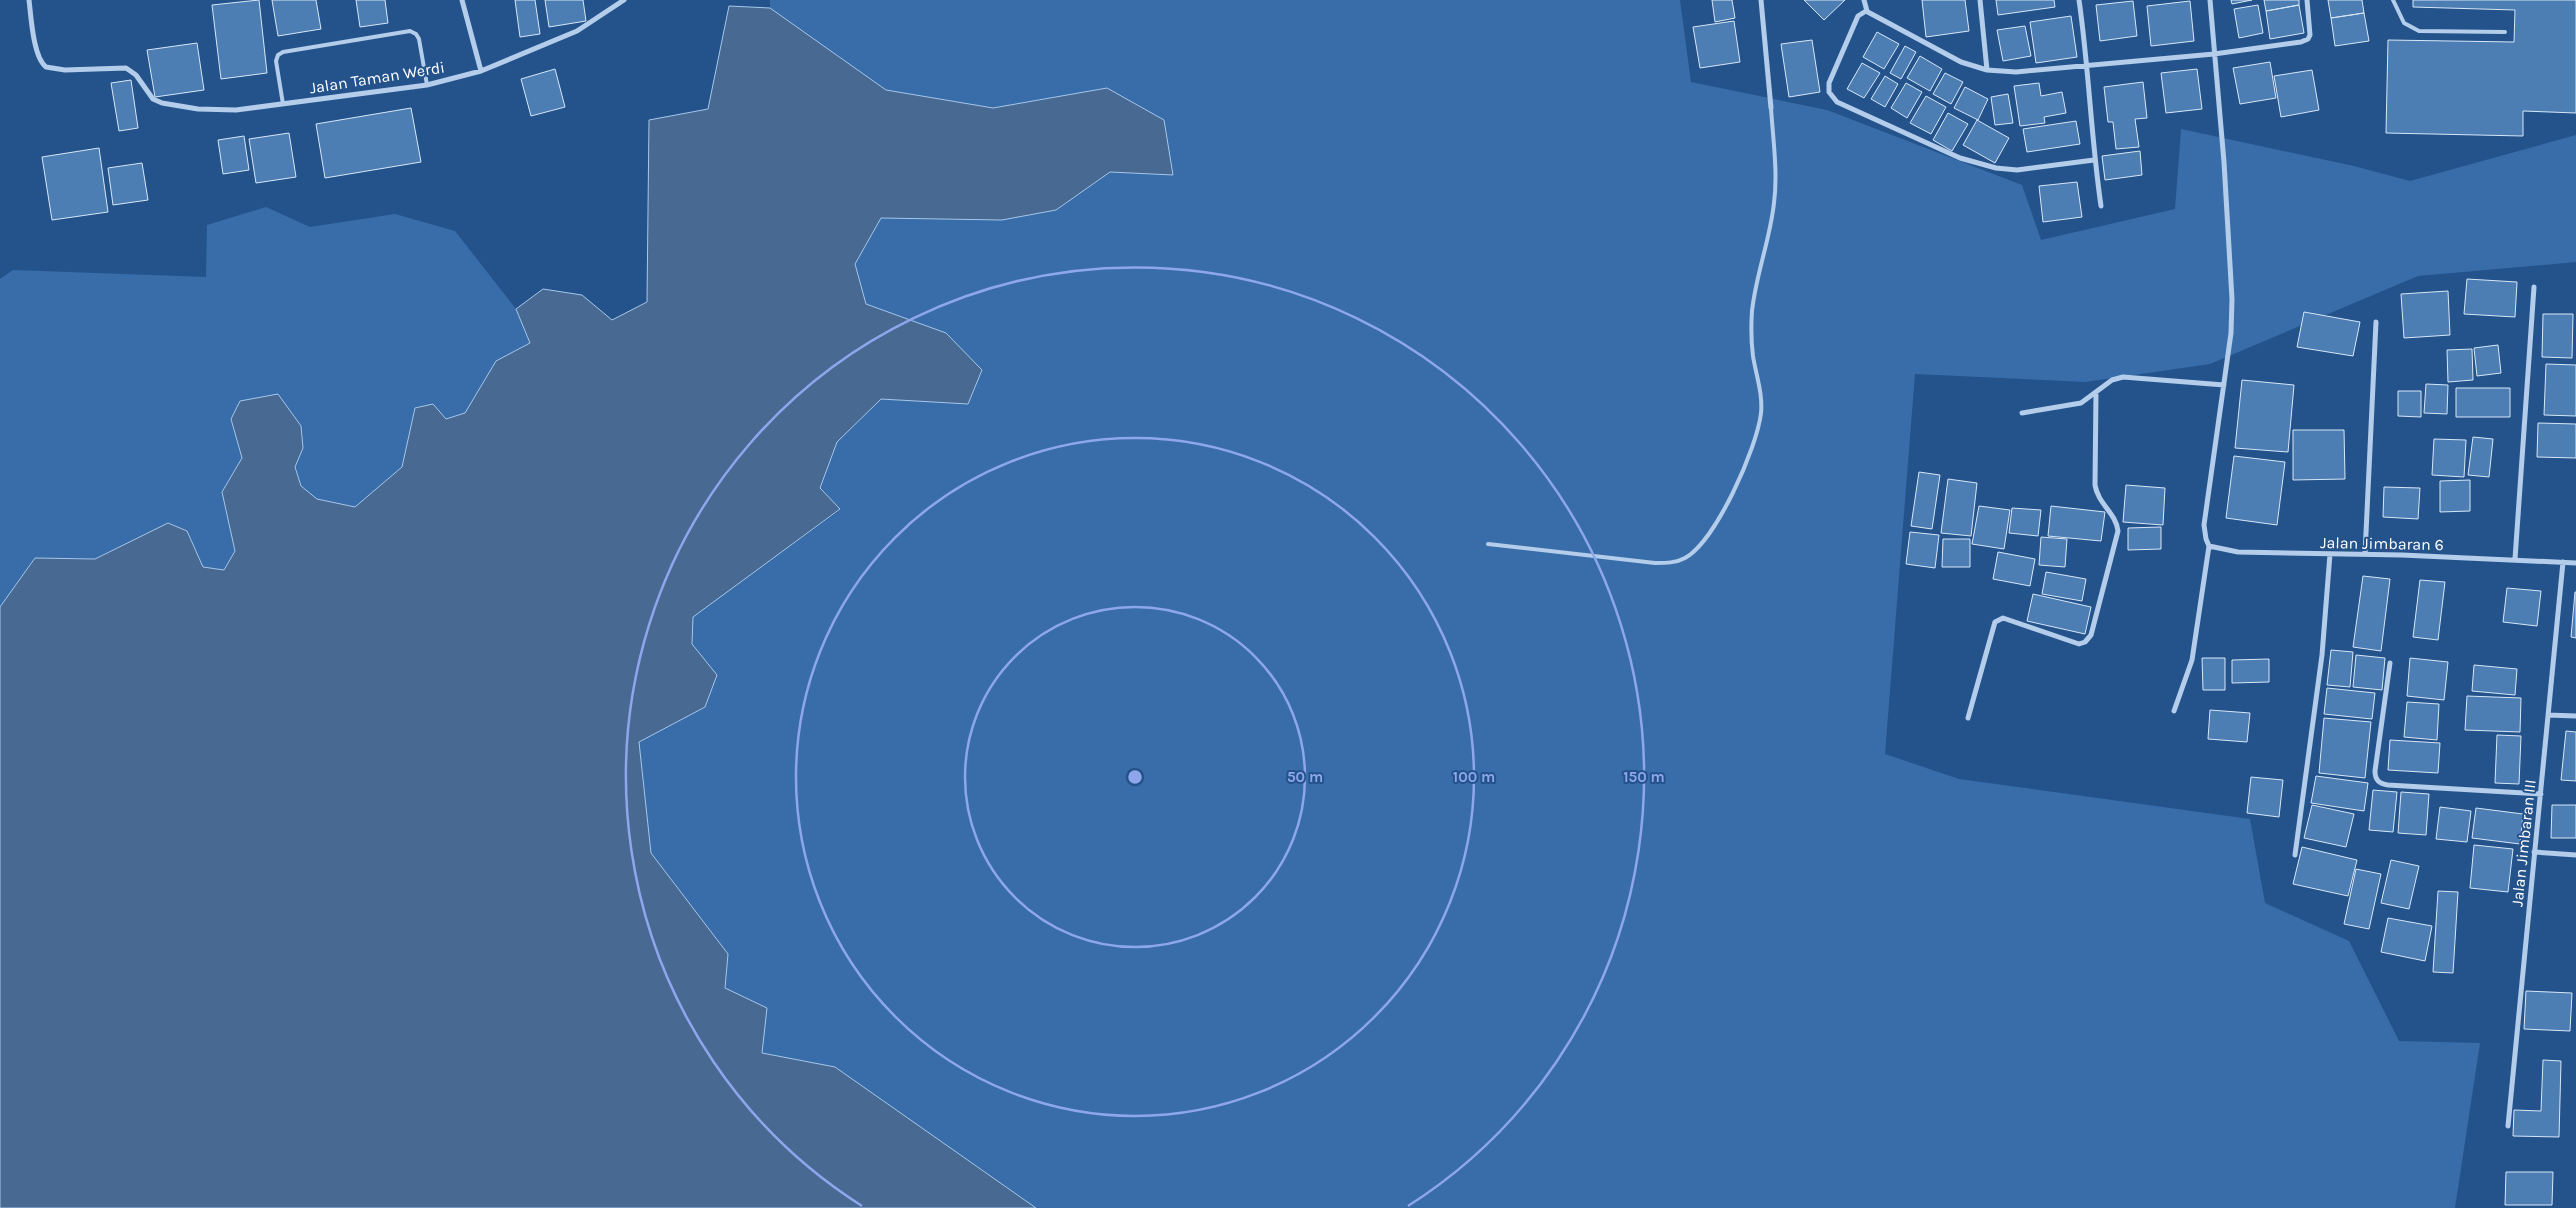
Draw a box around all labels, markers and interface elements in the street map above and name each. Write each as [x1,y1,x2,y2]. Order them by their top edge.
street label: Jalan Taman Werdi [308,57,446,98]
street label: Jalan Jimbaran 6 [2320,533,2444,554]
centre of rings [1126,768,1144,786]
text: 50 m [1287,768,1323,786]
text: 100 m [1453,768,1495,786]
text: 150 m [1623,768,1665,786]
street label: Jalan Jimbaran III [2507,778,2540,908]

